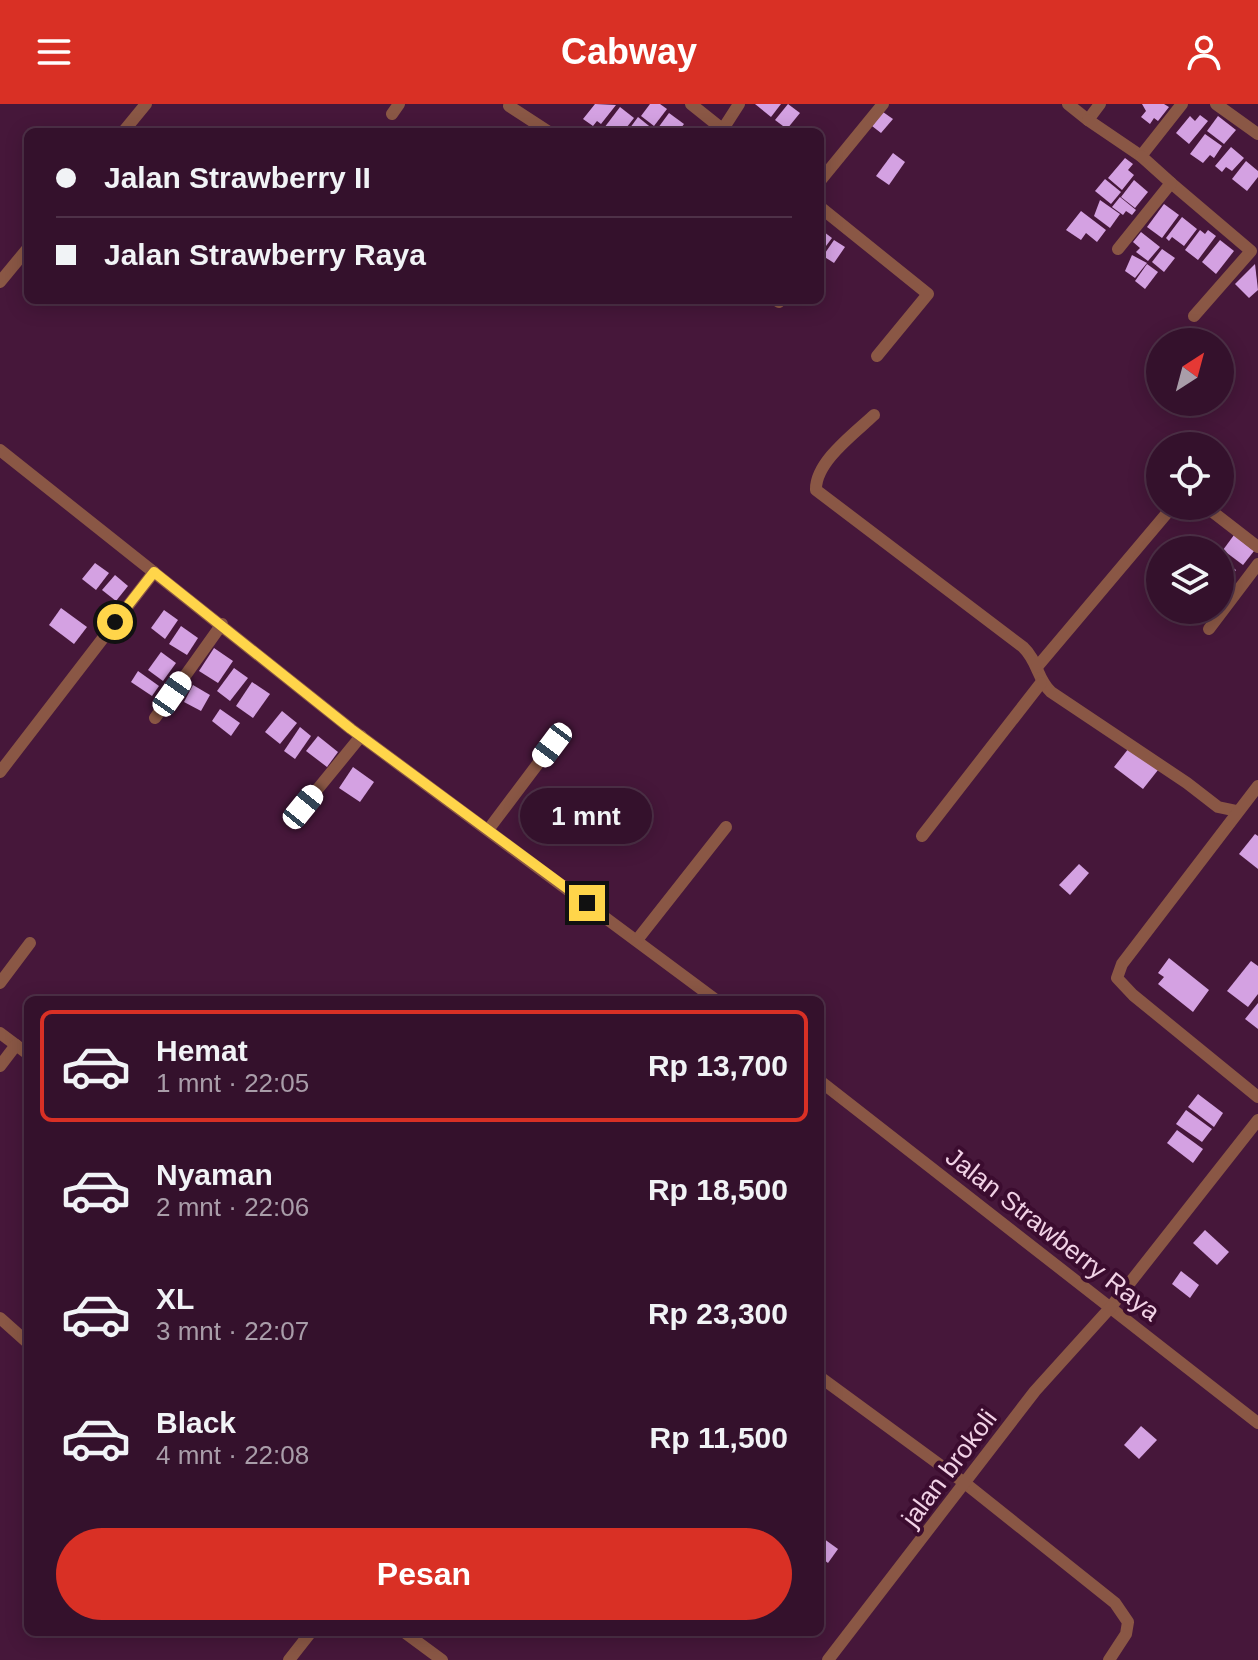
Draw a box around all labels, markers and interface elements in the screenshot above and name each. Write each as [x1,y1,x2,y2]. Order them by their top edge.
icon: menu [32,30,76,74]
icon: person [1182,30,1226,74]
text: Cabway [561,31,697,72]
text: Jalan Strawberry II [104,161,371,194]
text: Jalan Strawberry Raya [104,238,426,271]
north arrow [1146,328,1234,416]
map controls [1146,328,1234,624]
button: locate [1146,432,1234,520]
button: layers [1146,536,1234,624]
route start [97,604,133,640]
car [148,667,196,721]
car [528,719,576,771]
car [279,781,327,833]
callout: 1 mnt [521,787,653,843]
text: 1 mnt [551,801,621,831]
route end [569,885,605,921]
icon: car [60,1030,132,1102]
text: Hemat [156,1034,248,1067]
text: Rp 13,700 [648,1049,788,1082]
text: 1 mnt · 22:05 [156,1068,309,1098]
street label: Jalan Strawberry Raya [940,1141,1166,1327]
icon: car [60,1154,132,1226]
text: Nyaman [156,1158,273,1191]
text: Rp 18,500 [648,1173,788,1206]
text: 2 mnt · 22:06 [156,1192,309,1222]
icon: car [60,1278,132,1350]
text: XL [156,1282,194,1315]
text: Rp 23,300 [648,1297,788,1330]
text: 3 mnt · 22:07 [156,1316,309,1346]
icon: car [60,1402,132,1474]
street label: jalan brokoli [895,1404,1003,1533]
text: Black [156,1406,236,1439]
text: Rp 11,500 [650,1421,788,1454]
text: 4 mnt · 22:08 [156,1440,309,1470]
button: Pesan [56,1528,792,1620]

